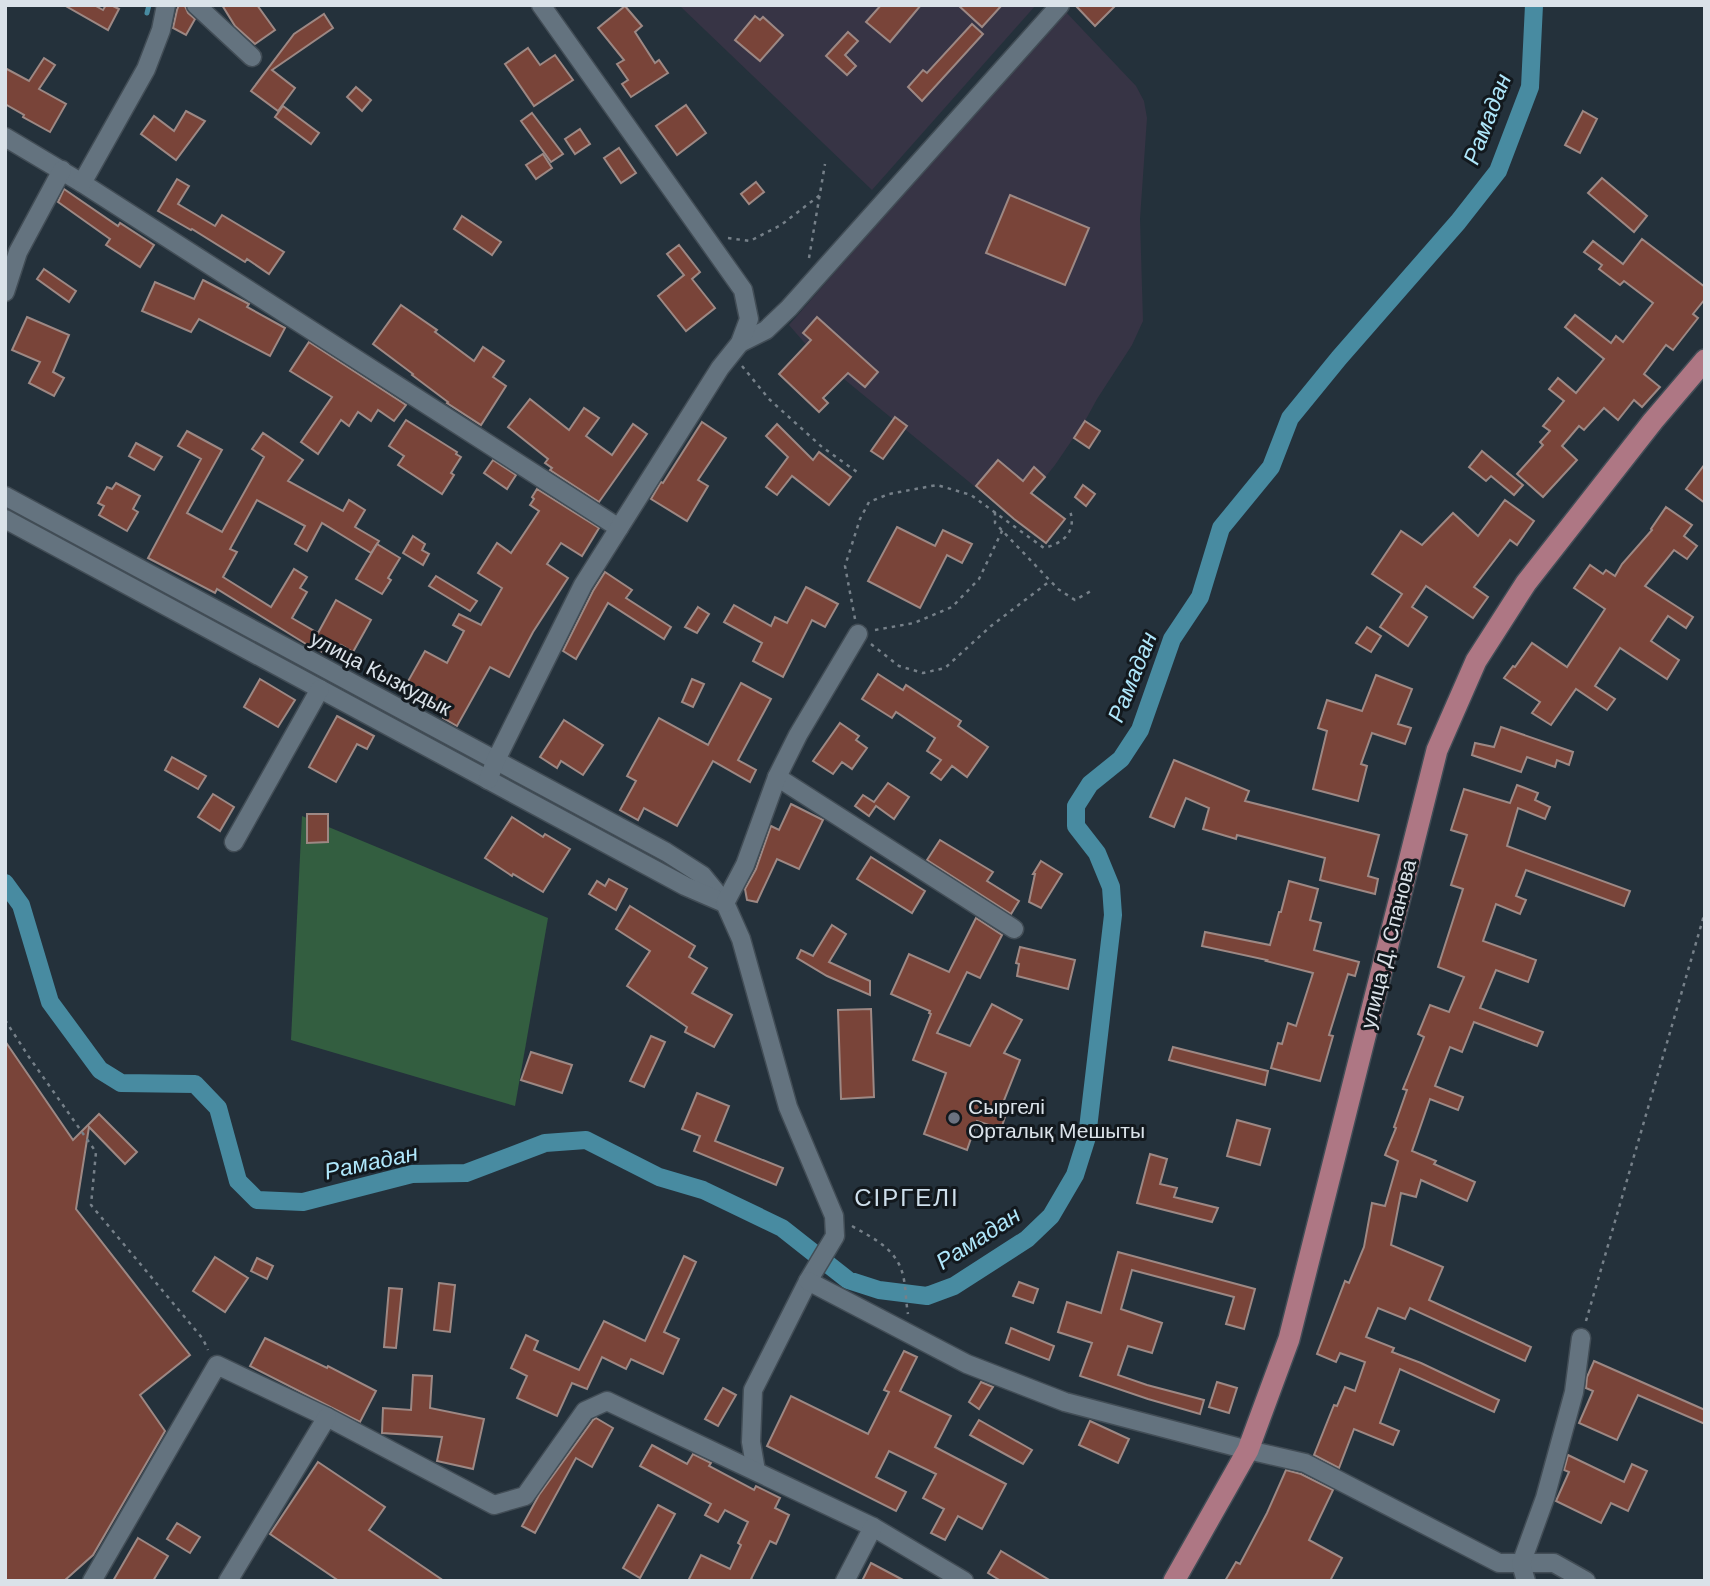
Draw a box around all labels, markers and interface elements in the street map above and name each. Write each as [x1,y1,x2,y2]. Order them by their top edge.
water label: Рамадан [1458,70,1516,168]
street label: улица Кызкудык [307,626,456,720]
water label: Рамадан [1102,628,1162,726]
street label: улица Д. Спанова [1356,857,1420,1031]
place label: Сыргелі Орталық Мешыты [968,1095,1145,1142]
marker: Сыргелі Орталық Мешыты [946,1110,962,1126]
water label: Рамадан [322,1139,420,1185]
district label: СІРГЕЛІ [854,1184,960,1211]
water label: Рамадан [931,1201,1025,1275]

